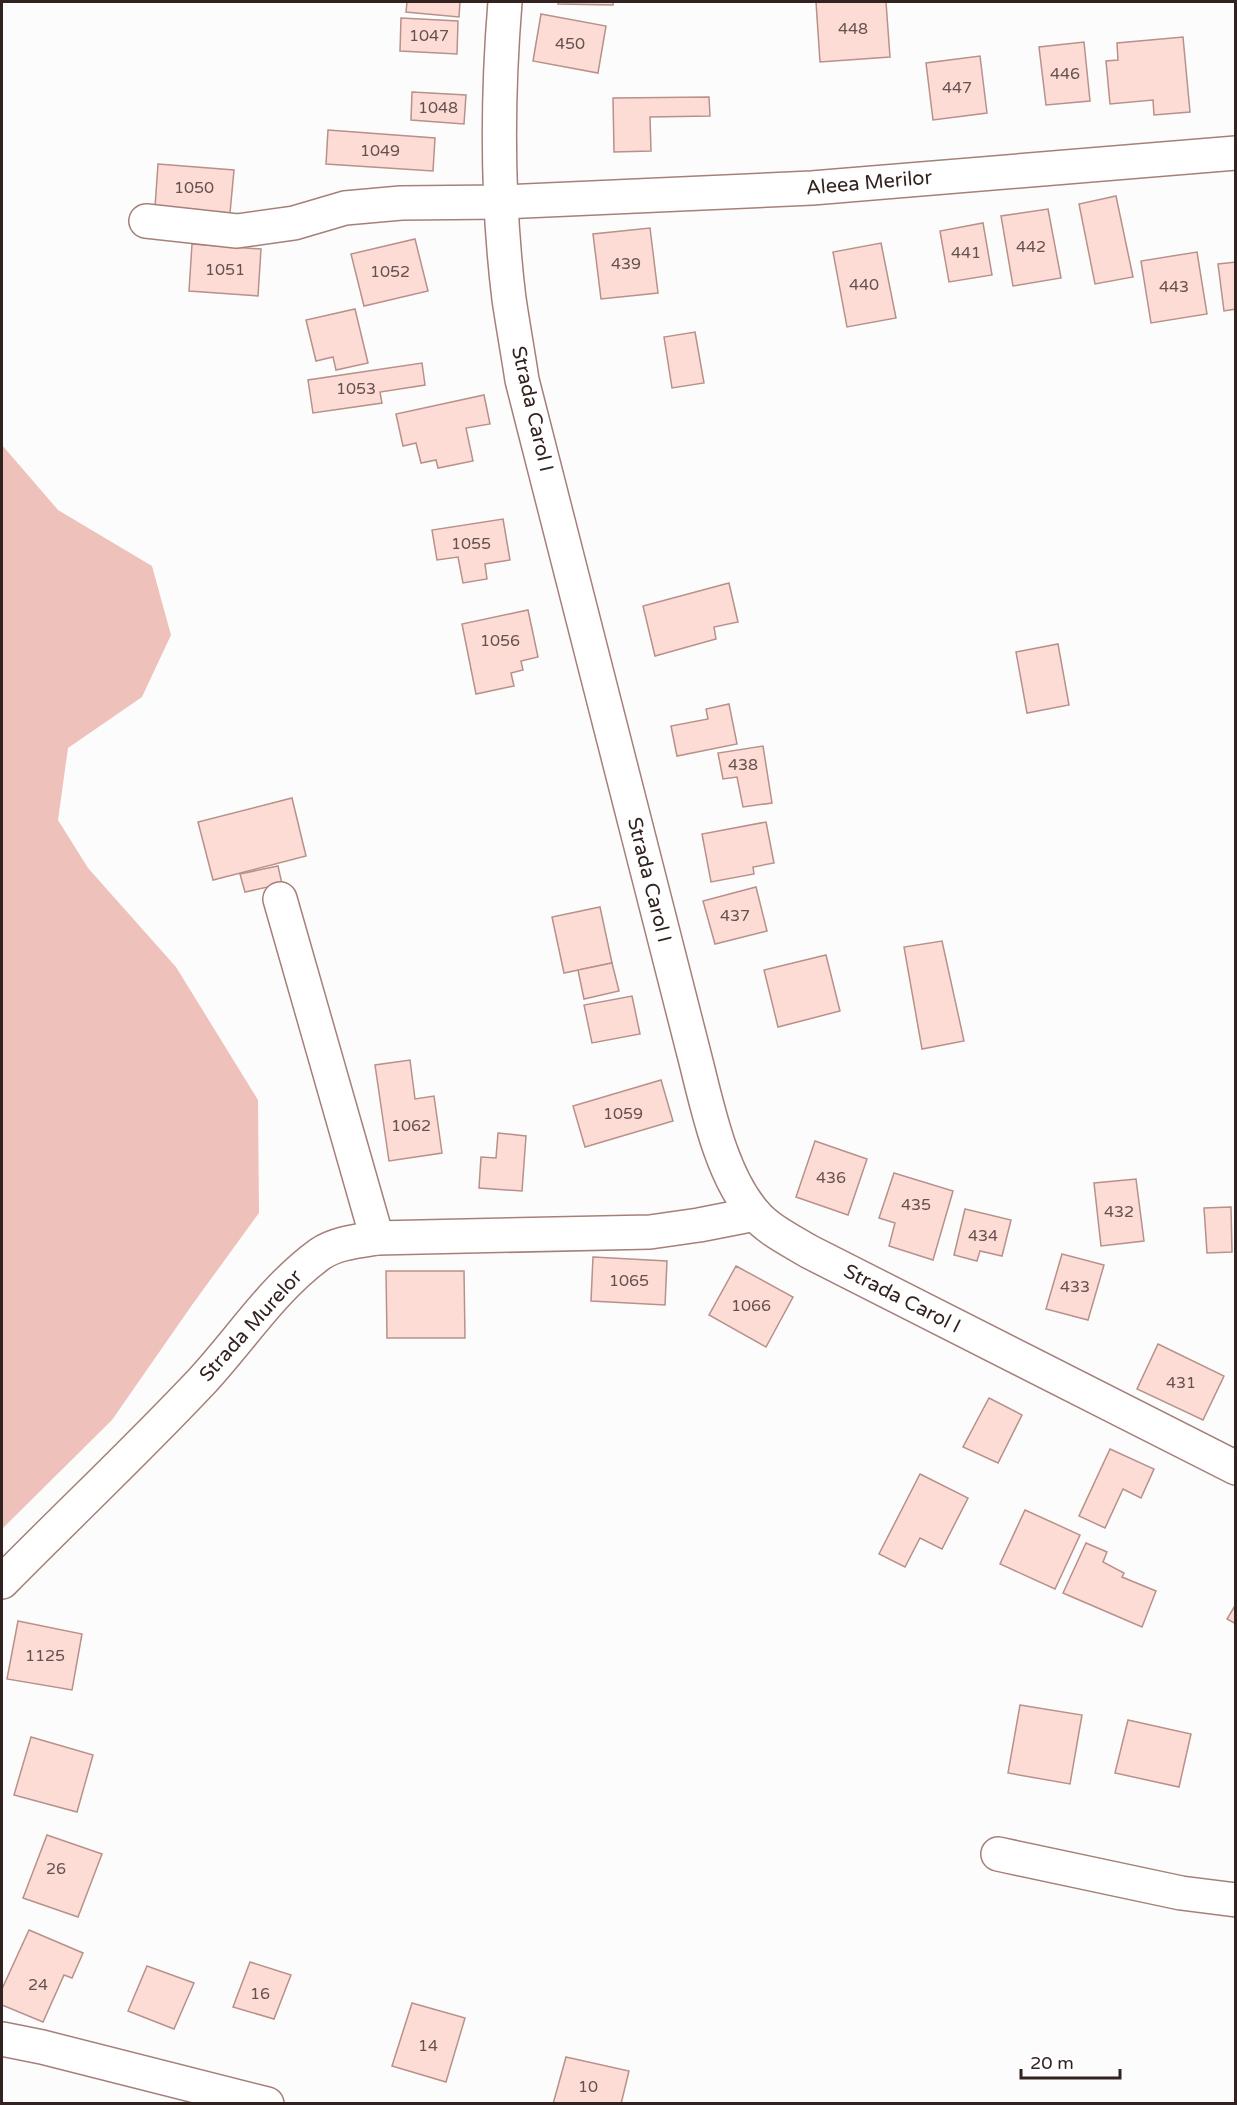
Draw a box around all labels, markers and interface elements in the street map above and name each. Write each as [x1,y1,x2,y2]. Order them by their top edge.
house number: 448 [838,19,868,39]
house number: 1047 [409,26,449,46]
house number: 450 [555,34,585,54]
house number: 446 [1050,64,1080,84]
house number: 447 [942,78,972,98]
house number: 1048 [418,98,458,118]
house number: 1049 [360,141,400,161]
street label: Aleea Merilor [805,165,933,200]
house number: 1050 [174,178,214,198]
house number: 442 [1016,237,1046,257]
house number: 441 [951,243,981,263]
house number: 439 [611,254,641,274]
house number: 1051 [205,260,245,280]
house number: 1052 [370,262,410,282]
house number: 440 [849,275,879,295]
house number: 443 [1159,277,1189,297]
street label: Strada Carol I [506,344,558,474]
house number: 1053 [336,379,376,399]
house number: 1055 [451,534,491,554]
house number: 1056 [480,631,520,651]
house number: 438 [728,755,758,775]
street label: Strada Carol I [622,815,676,945]
house number: 437 [720,906,750,926]
house number: 1059 [603,1104,643,1124]
house number: 1062 [391,1116,431,1136]
house number: 436 [816,1168,846,1188]
house number: 435 [901,1195,931,1215]
house number: 432 [1104,1202,1134,1222]
house number: 434 [968,1226,998,1246]
street label: Strada Carol I [840,1259,964,1339]
street label: Strada Murelor [195,1265,308,1387]
house number: 1065 [609,1271,649,1291]
house number: 433 [1060,1277,1090,1297]
house number: 1066 [731,1296,771,1316]
house number: 431 [1166,1373,1196,1393]
house number: 1125 [25,1646,65,1666]
house number: 26 [46,1859,66,1879]
house number: 24 [28,1975,48,1995]
house number: 16 [250,1984,270,2004]
house number: 14 [418,2036,438,2056]
scale bar [1021,2042,1120,2080]
text: 20 m [1030,2052,1074,2074]
house number: 10 [578,2077,598,2097]

